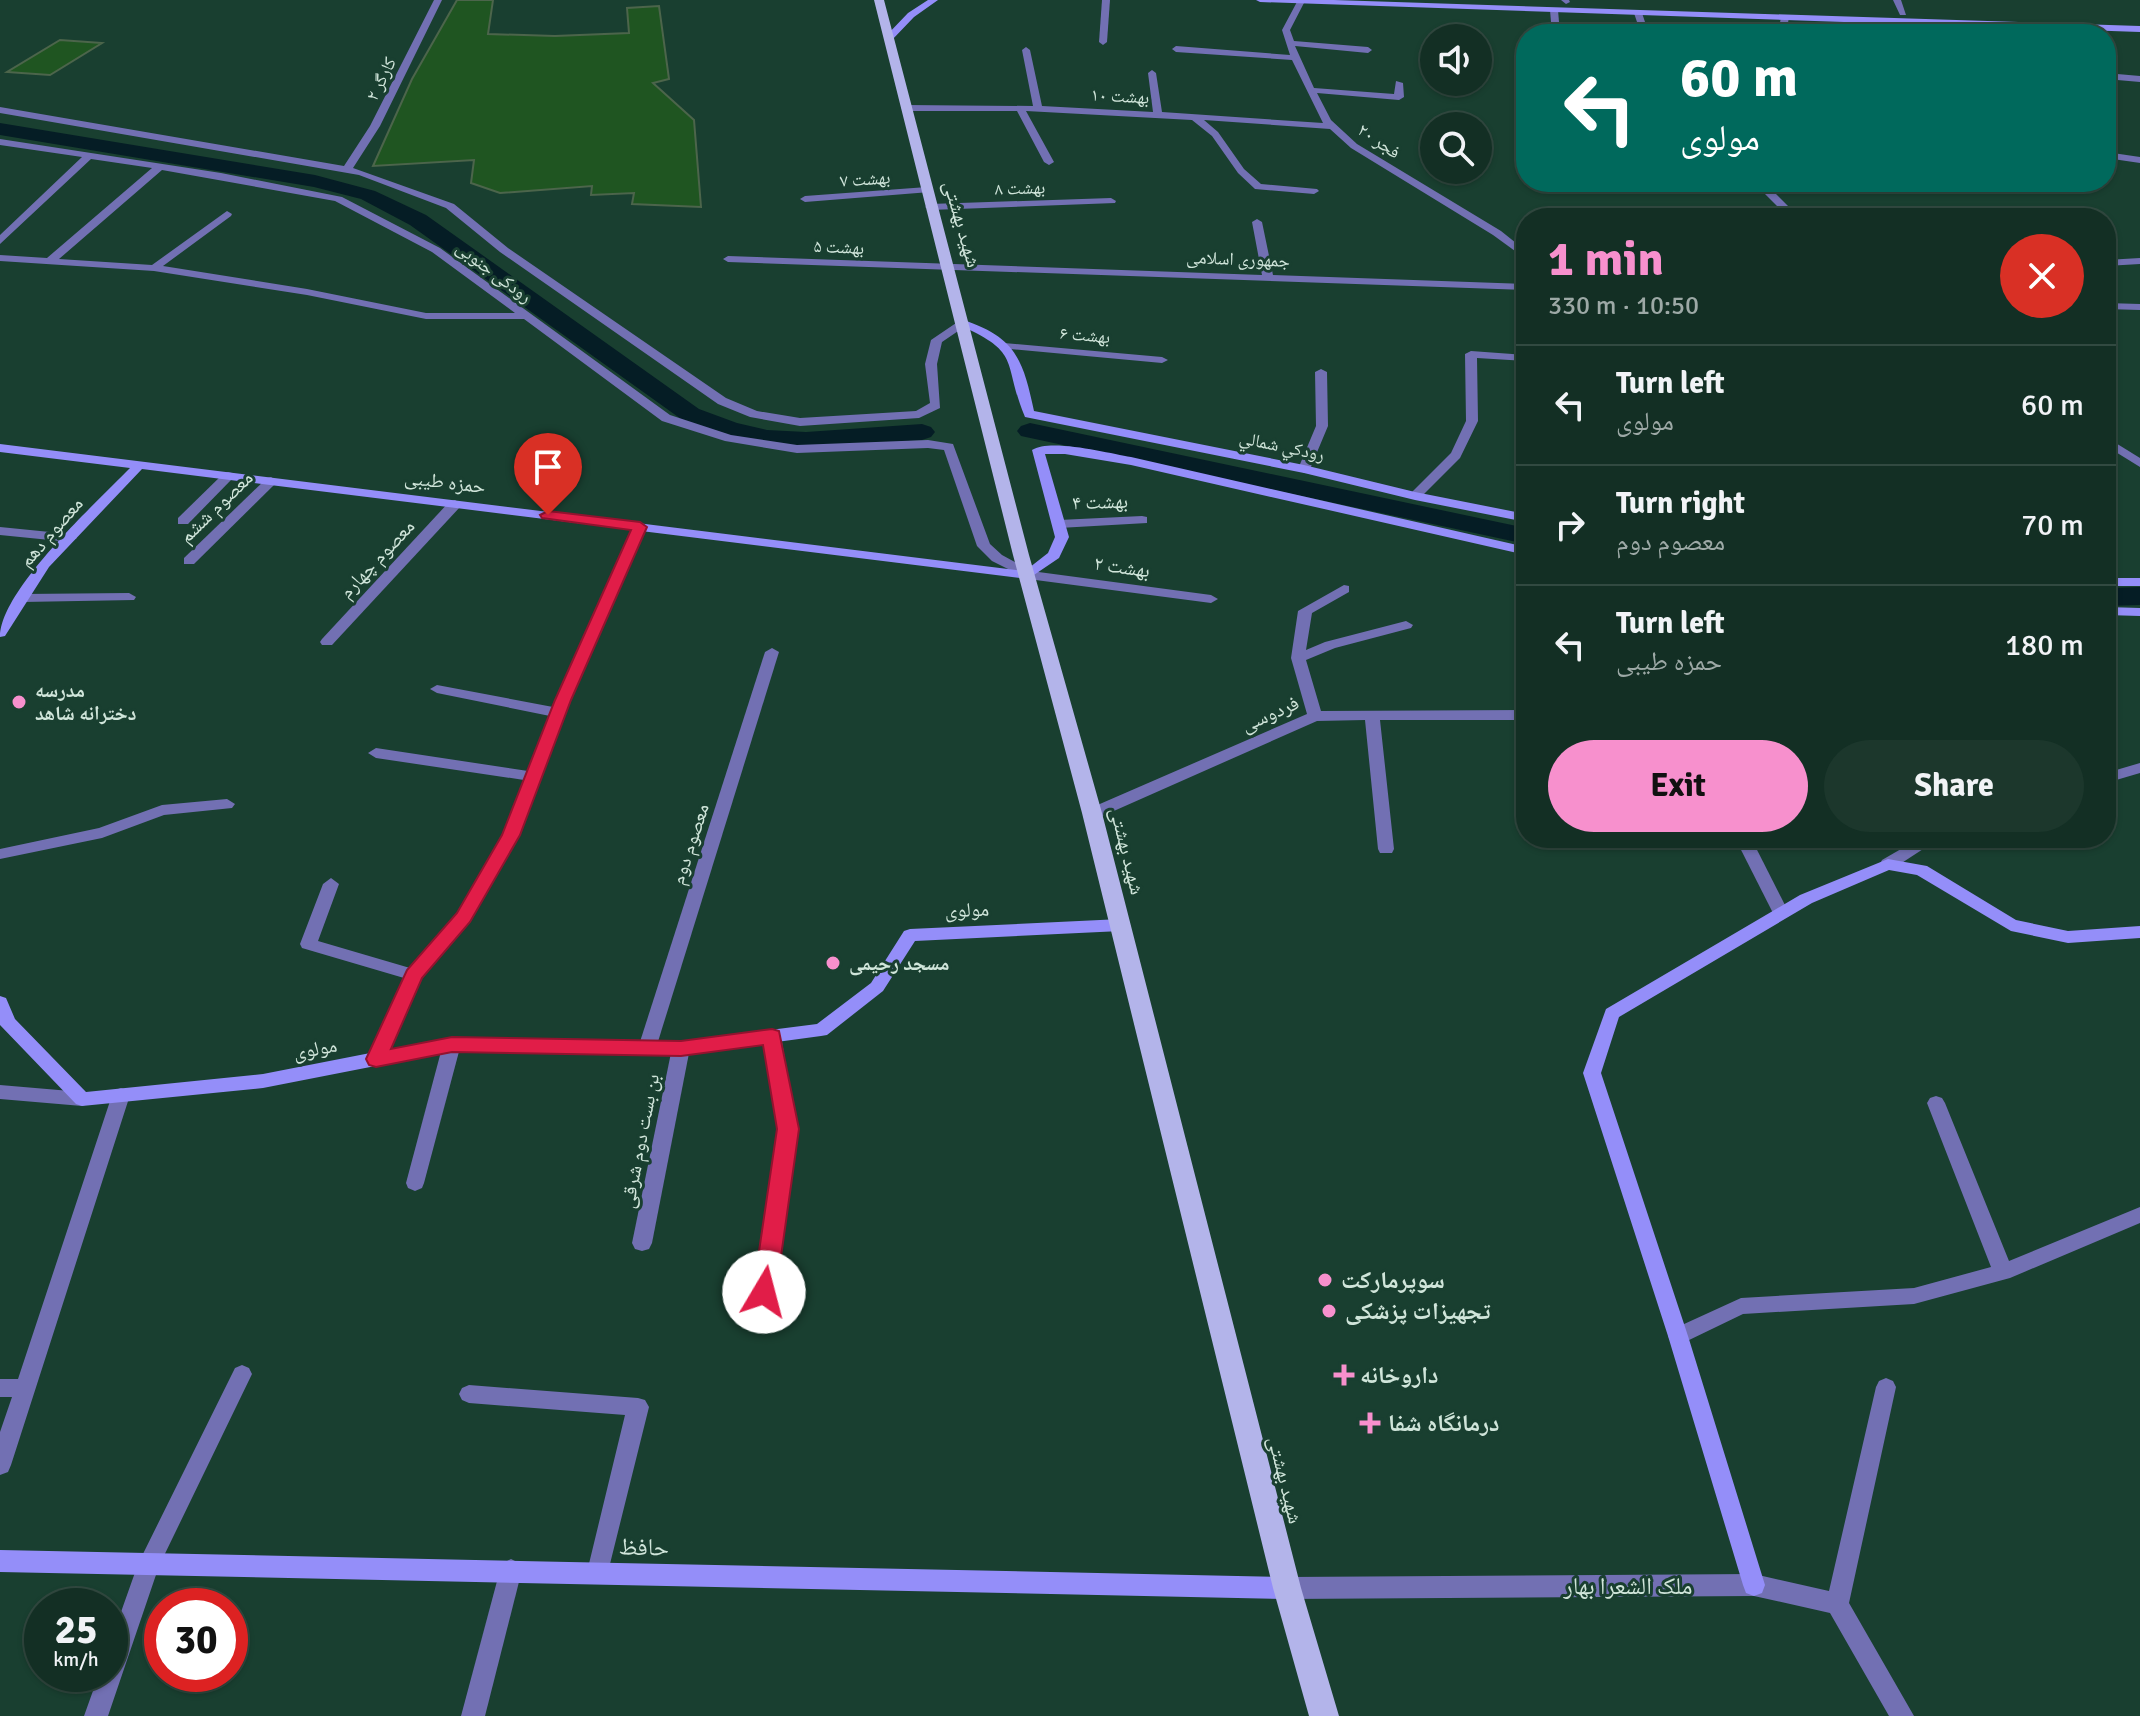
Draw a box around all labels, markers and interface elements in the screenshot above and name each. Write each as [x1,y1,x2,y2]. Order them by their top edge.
map controls [1420,24,1492,184]
button: sound [1420,24,1492,96]
text: 60 m [1680,43,1798,112]
street label: کارگر ۲ [361,53,401,104]
icon: left [1548,56,1652,160]
street label: بهشت ۱۰ [1090,83,1150,109]
button: search [1420,112,1492,184]
text: مولوی [1680,116,1760,161]
street label: فجر ۲۰ [1353,119,1405,163]
street label: بهشت ۷ [839,166,891,192]
street label: بهشت ۸ [994,176,1046,200]
street label: شهید بهشتی [938,178,986,270]
text: 1 min [1548,230,1664,289]
button: close [2000,234,2084,318]
street label: بهشت ۵ [813,235,865,259]
street label: رودکی جنوبی [452,236,536,308]
street label: جمهوری اسلامی [1186,246,1290,272]
text: 330 m · 10:50 [1548,290,1699,322]
street label: بهشت ۶ [1059,322,1111,348]
text: Turn left [1616,365,1725,402]
icon: left [1548,383,1592,427]
text: 60 m [2021,387,2084,424]
text: مولوی [1616,406,1674,438]
street label: رودکي شمالي [1237,426,1327,469]
pin [514,433,582,515]
icon: arrive [526,445,570,489]
street label: حمزه طیبی [403,465,487,499]
street label: معصوم ششم [174,466,259,549]
text: Turn right [1616,485,1745,522]
street label: بهشت ۴ [1072,489,1128,515]
street label: معصوم دهم [14,492,89,573]
icon: right [1548,503,1592,547]
text: 70 m [2021,507,2084,544]
street label: معصوم چهارم [334,514,421,605]
text: معصوم دوم [1616,526,1725,558]
street label: بهشت ۲ [1092,551,1152,583]
text: Turn left [1616,605,1725,642]
icon: left [1548,623,1592,667]
text: 180 m [2005,627,2084,664]
text: حمزه طیبی [1616,646,1722,678]
place label: مدرسه دخترانه شاهد [35,678,136,726]
street label: فردوسی [1237,690,1303,738]
marker: مدرسه دخترانه شاهد [10,693,28,711]
button: Exit [1548,740,1808,832]
button: Share [1824,740,2084,832]
street label: معصوم دوم [665,800,716,888]
street label: شهید بهشتی [1104,805,1150,897]
street label: مولوی [944,897,990,923]
place label: مسجد رحیمی [849,951,949,976]
marker: مسجد رحیمی [824,954,842,972]
street label: مولوی [291,1032,339,1066]
street label: بن بست دوم شرقی [615,1072,666,1210]
position arrow [722,1250,806,1334]
place label: سوپرمارکت [1341,1265,1445,1295]
marker: سوپرمارکت [1316,1271,1334,1289]
place label: تجهیزات پزشکی [1345,1296,1491,1326]
marker: تجهیزات پزشکی [1320,1302,1338,1320]
place label: داروخانه [1360,1360,1439,1390]
marker: داروخانه [1335,1366,1353,1384]
place label: درمانگاه شفا [1388,1408,1500,1438]
marker: درمانگاه شفا [1359,1412,1381,1434]
street label: شهید بهشتی [1262,1434,1308,1526]
street label: حافظ [619,1532,669,1562]
street label: ملک الشعرا بهار [1562,1571,1693,1601]
speed limit sign: 30 [144,1588,248,1692]
text: 25 [54,1605,98,1655]
text: km/h [53,1647,99,1672]

